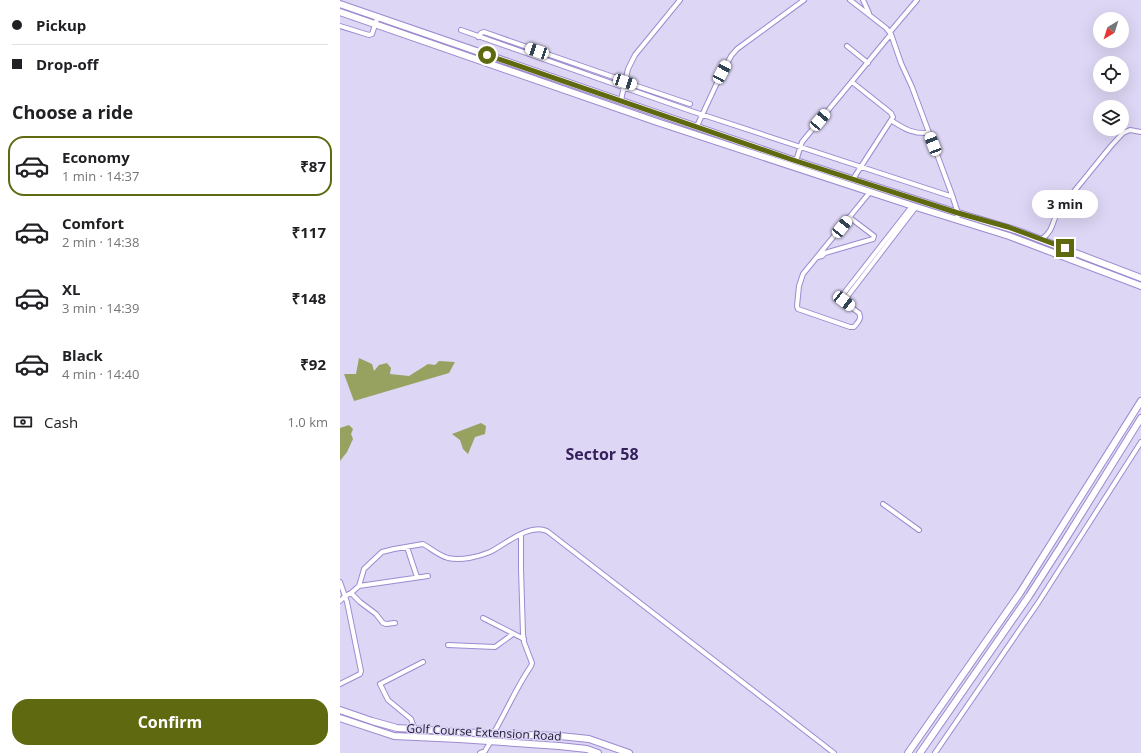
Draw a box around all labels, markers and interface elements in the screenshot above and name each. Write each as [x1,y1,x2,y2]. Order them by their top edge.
north arrow [1093,12,1129,48]
map controls [1093,12,1129,136]
text: Pickup [36,15,86,35]
car [524,41,550,61]
route start [478,46,496,64]
text: Drop-off [36,54,98,74]
button: locate [1093,56,1129,92]
car [711,59,733,85]
car [612,73,638,91]
text: Choose a ride [12,100,133,124]
button: layers [1093,100,1129,136]
car [808,107,832,133]
car [923,131,943,157]
text: Economy [62,147,130,167]
icon: car [14,148,50,184]
text: ₹87 [300,156,326,176]
text: 1 min · 14:37 [62,167,139,185]
callout: 3 min [1032,190,1098,218]
text: 3 min [1047,195,1083,213]
text: Comfort [62,213,124,233]
icon: car [14,214,50,250]
car [830,214,854,240]
text: ₹117 [292,222,326,242]
text: 2 min · 14:38 [62,233,139,251]
route end [1056,239,1074,257]
text: XL [62,279,80,299]
icon: car [14,280,50,316]
text: ₹148 [292,288,326,308]
car [831,289,857,313]
text: 3 min · 14:39 [62,299,139,317]
text: Black [62,345,103,365]
icon: car [14,346,50,382]
text: ₹92 [300,354,326,374]
text: 4 min · 14:40 [62,365,139,383]
icon: cash [12,411,34,433]
text: Cash [44,412,78,432]
text: 1.0 km [287,413,328,431]
district label: Sector 58 [565,443,639,465]
button: Confirm [12,699,328,745]
street label: Golf Course Extension Road [406,719,562,745]

